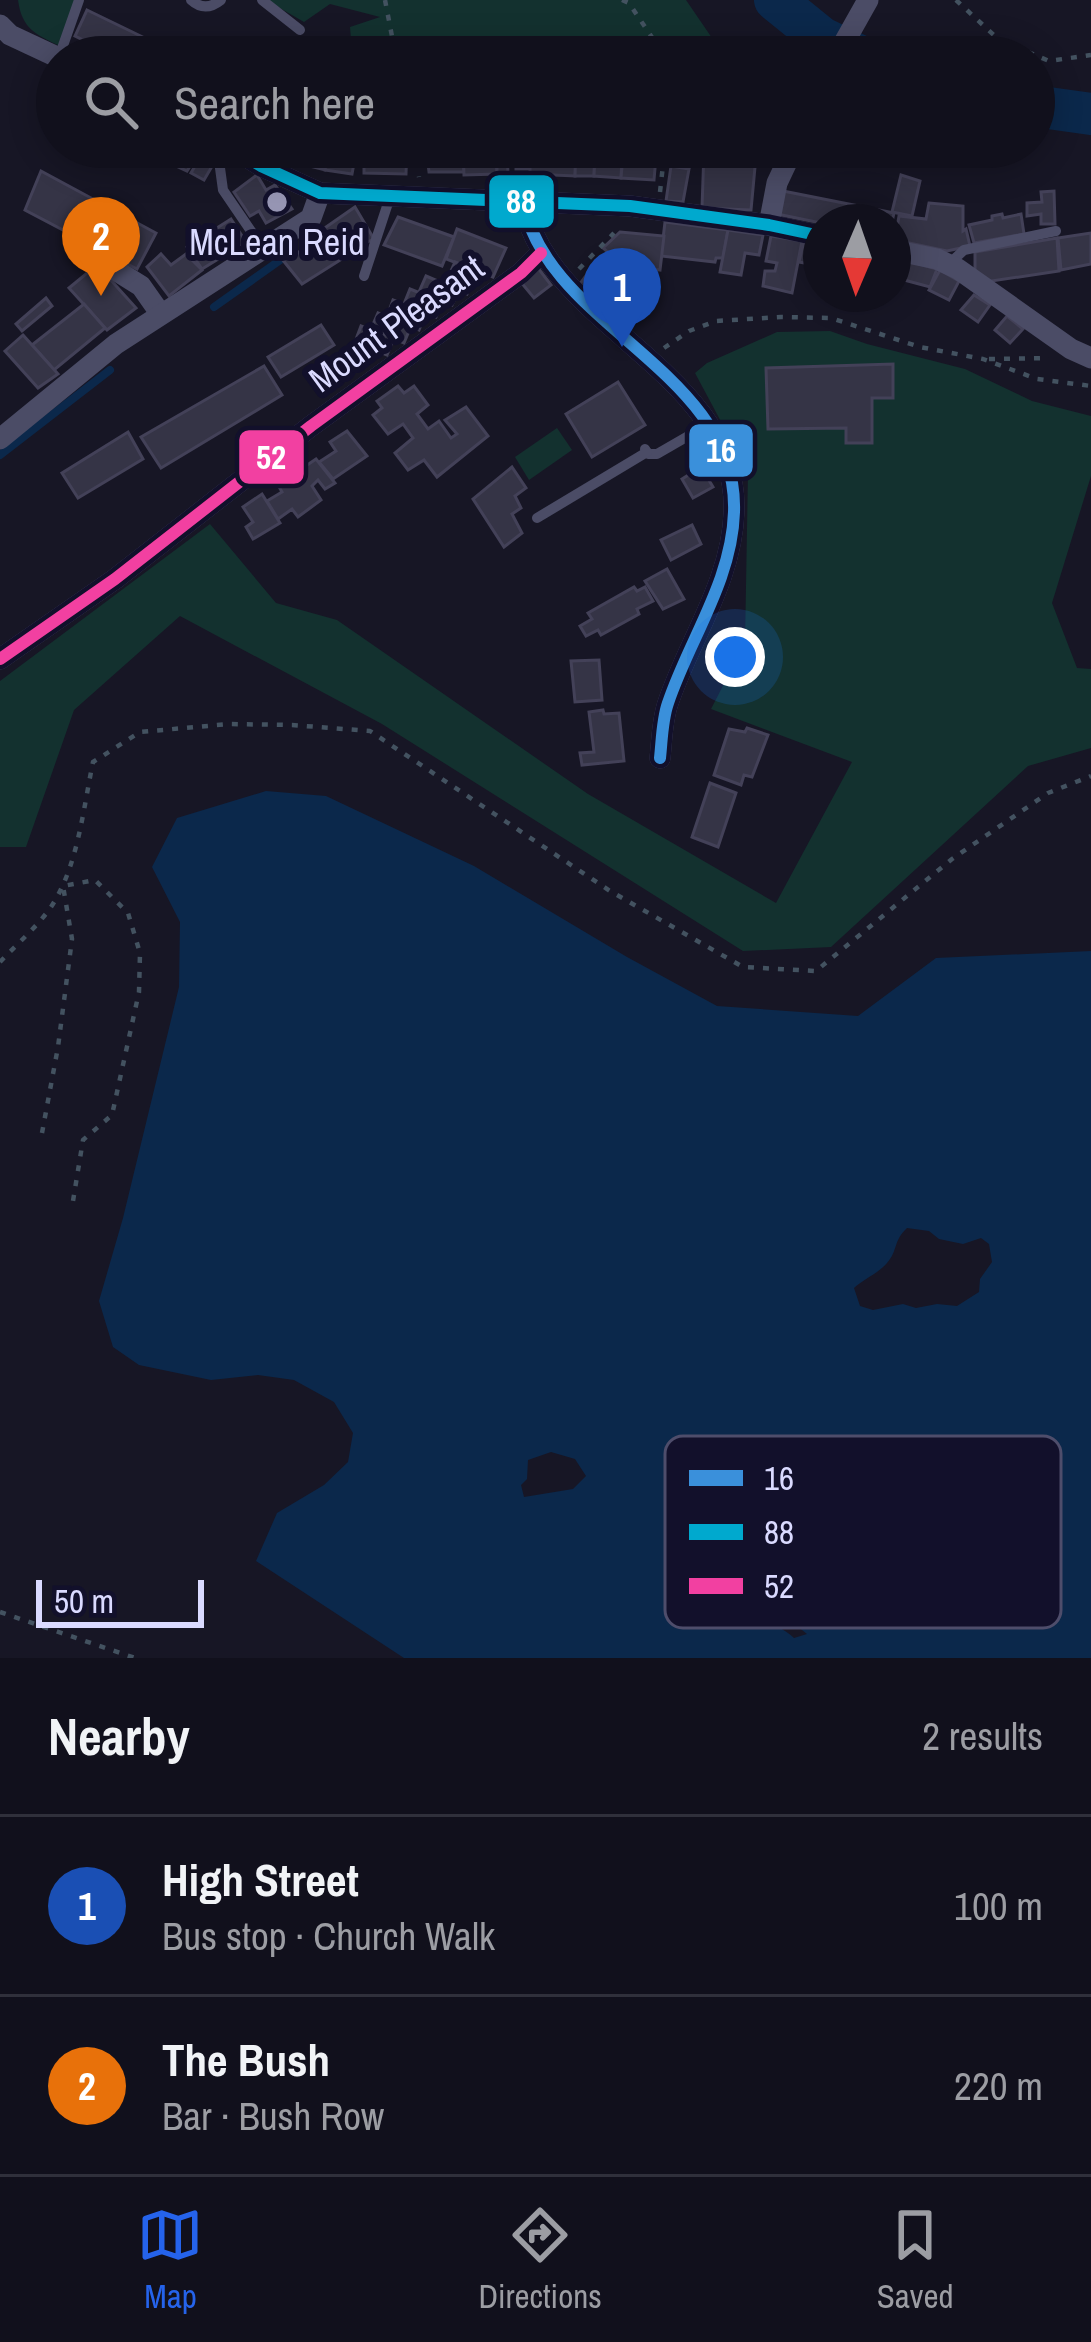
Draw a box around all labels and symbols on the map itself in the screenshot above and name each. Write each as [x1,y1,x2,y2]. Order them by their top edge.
line badge: 88 [487,173,556,230]
text: 88 [506,179,536,223]
marker: McLean Reid [264,189,290,215]
pin: 2 [62,197,140,296]
north arrow [803,204,911,312]
place label: McLean Reid [189,218,365,266]
street label: Mount Pleasant [299,243,493,403]
pin: 1 [583,248,661,347]
line badge: 16 [687,422,755,479]
line badge: 52 [237,428,306,486]
text: 16 [706,428,736,472]
text: 52 [256,435,286,479]
your location [705,627,765,687]
legend [665,1436,1061,1628]
text: 16 [764,1456,794,1500]
text: 88 [764,1510,794,1554]
text: 52 [764,1564,794,1608]
scale bar [36,1574,204,1627]

